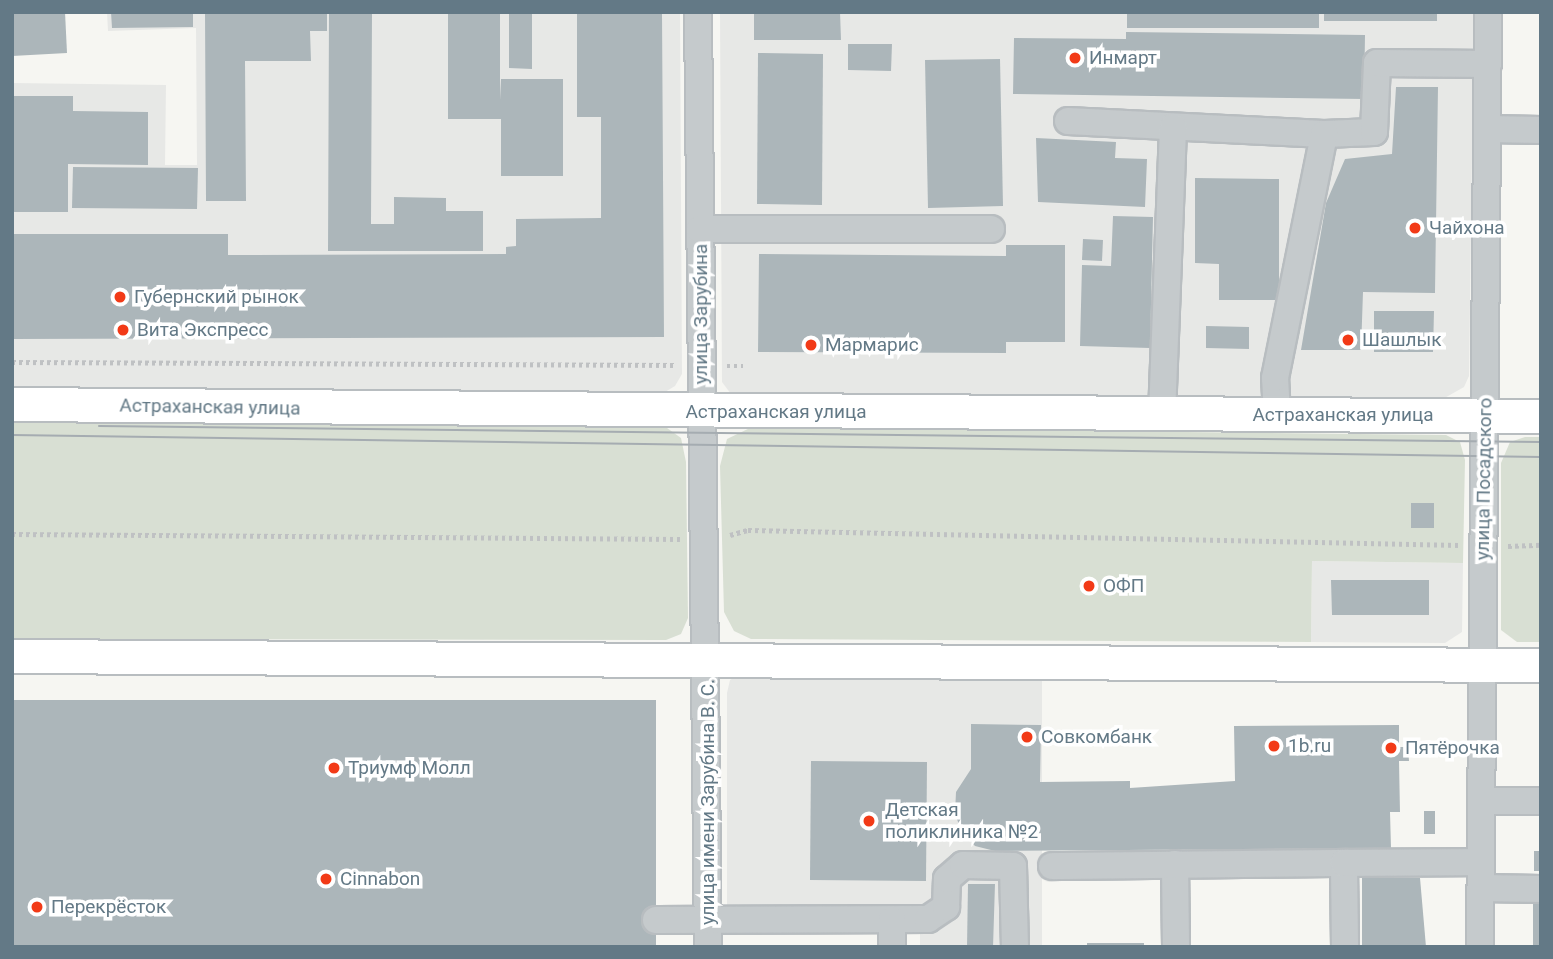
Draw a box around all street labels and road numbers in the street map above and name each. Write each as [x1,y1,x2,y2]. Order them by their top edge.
street label: улица Зарубина [690,244,712,384]
street label: Астраханская улица [119,394,301,420]
street label: улица Посадского [1471,398,1497,560]
street label: Астраханская улица [685,401,867,423]
street label: Астраханская улица [1252,404,1434,426]
street label: улица имени Зарубина В. С. [697,679,719,925]

